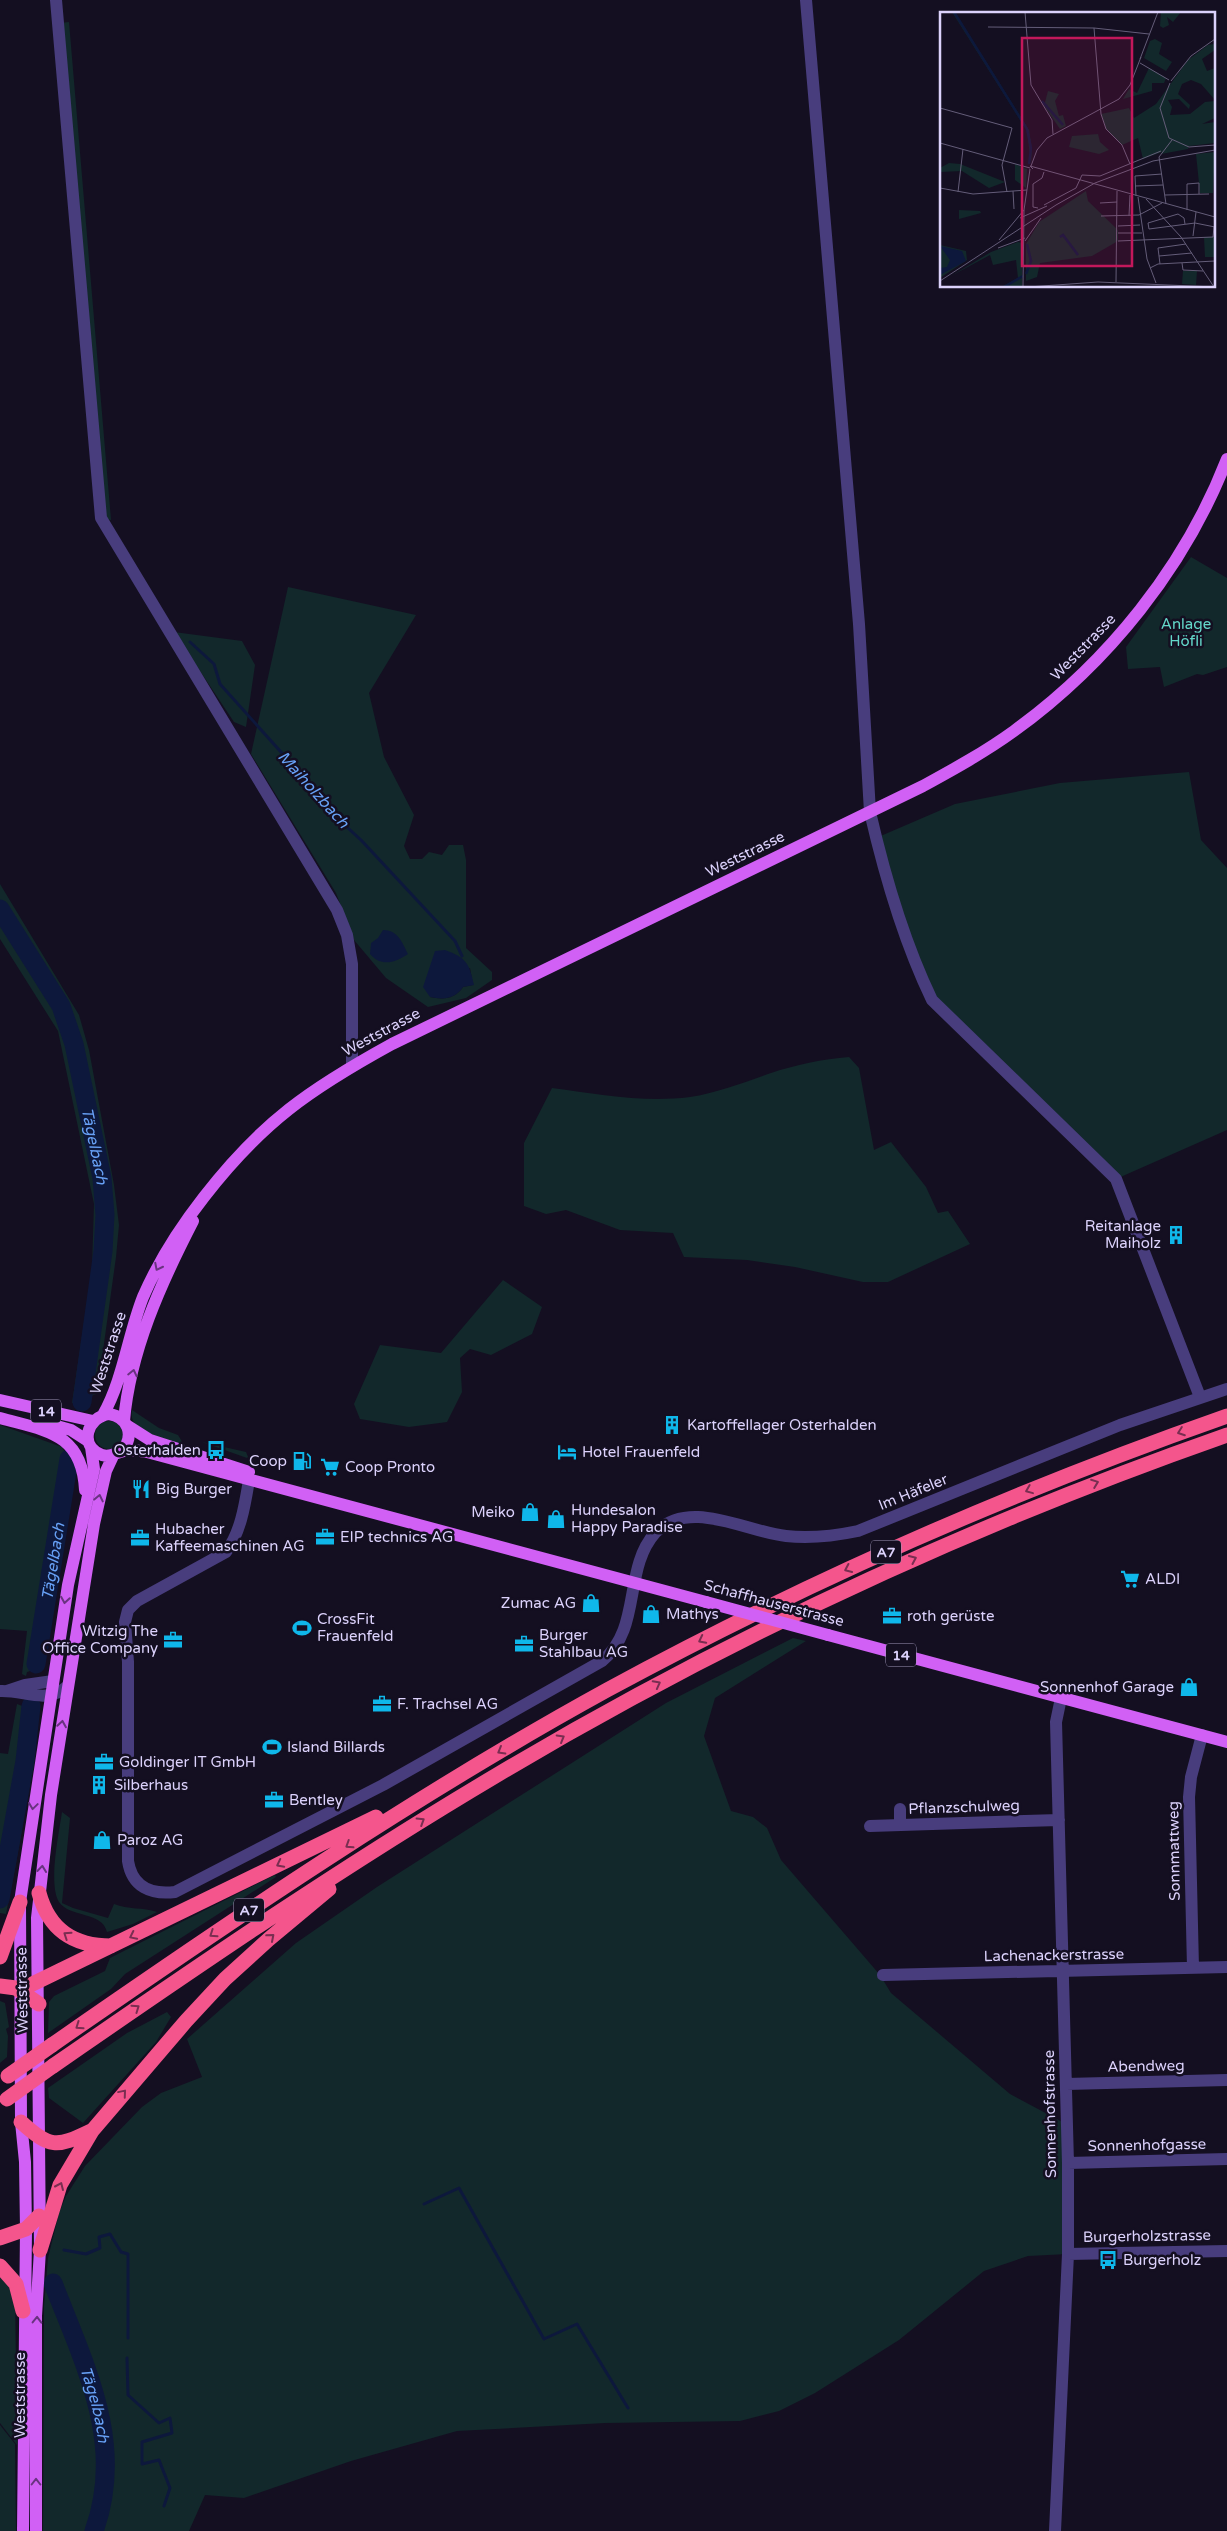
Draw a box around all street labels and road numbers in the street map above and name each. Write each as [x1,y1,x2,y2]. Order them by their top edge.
street label: Weststrasse [1047,610,1119,684]
street label: Weststrasse [702,827,788,881]
street label: Weststrasse [339,1004,423,1060]
street label: Weststrasse [86,1309,130,1397]
road number: 14 [31,1400,61,1422]
street label: Im Häfeler [876,1470,950,1514]
road number: A7 [871,1540,901,1564]
street label: Schaffhauserstrasse [702,1576,846,1630]
road number: 14 [886,1644,916,1666]
street label: Pflanzschulweg [908,1796,1020,1818]
street label: Sonnmattweg [1164,1801,1184,1901]
road number: A7 [234,1898,264,1922]
street label: Lachenackerstrasse [984,1945,1124,1965]
street label: Weststrasse [12,1947,32,2033]
street label: Sonnenhofstrasse [1040,2050,1060,2178]
street label: Abendweg [1107,2056,1185,2076]
street label: Sonnenhofgasse [1088,2135,1206,2155]
street label: Burgerholzstrasse [1083,2226,1211,2246]
street label: Weststrasse [11,2352,29,2438]

